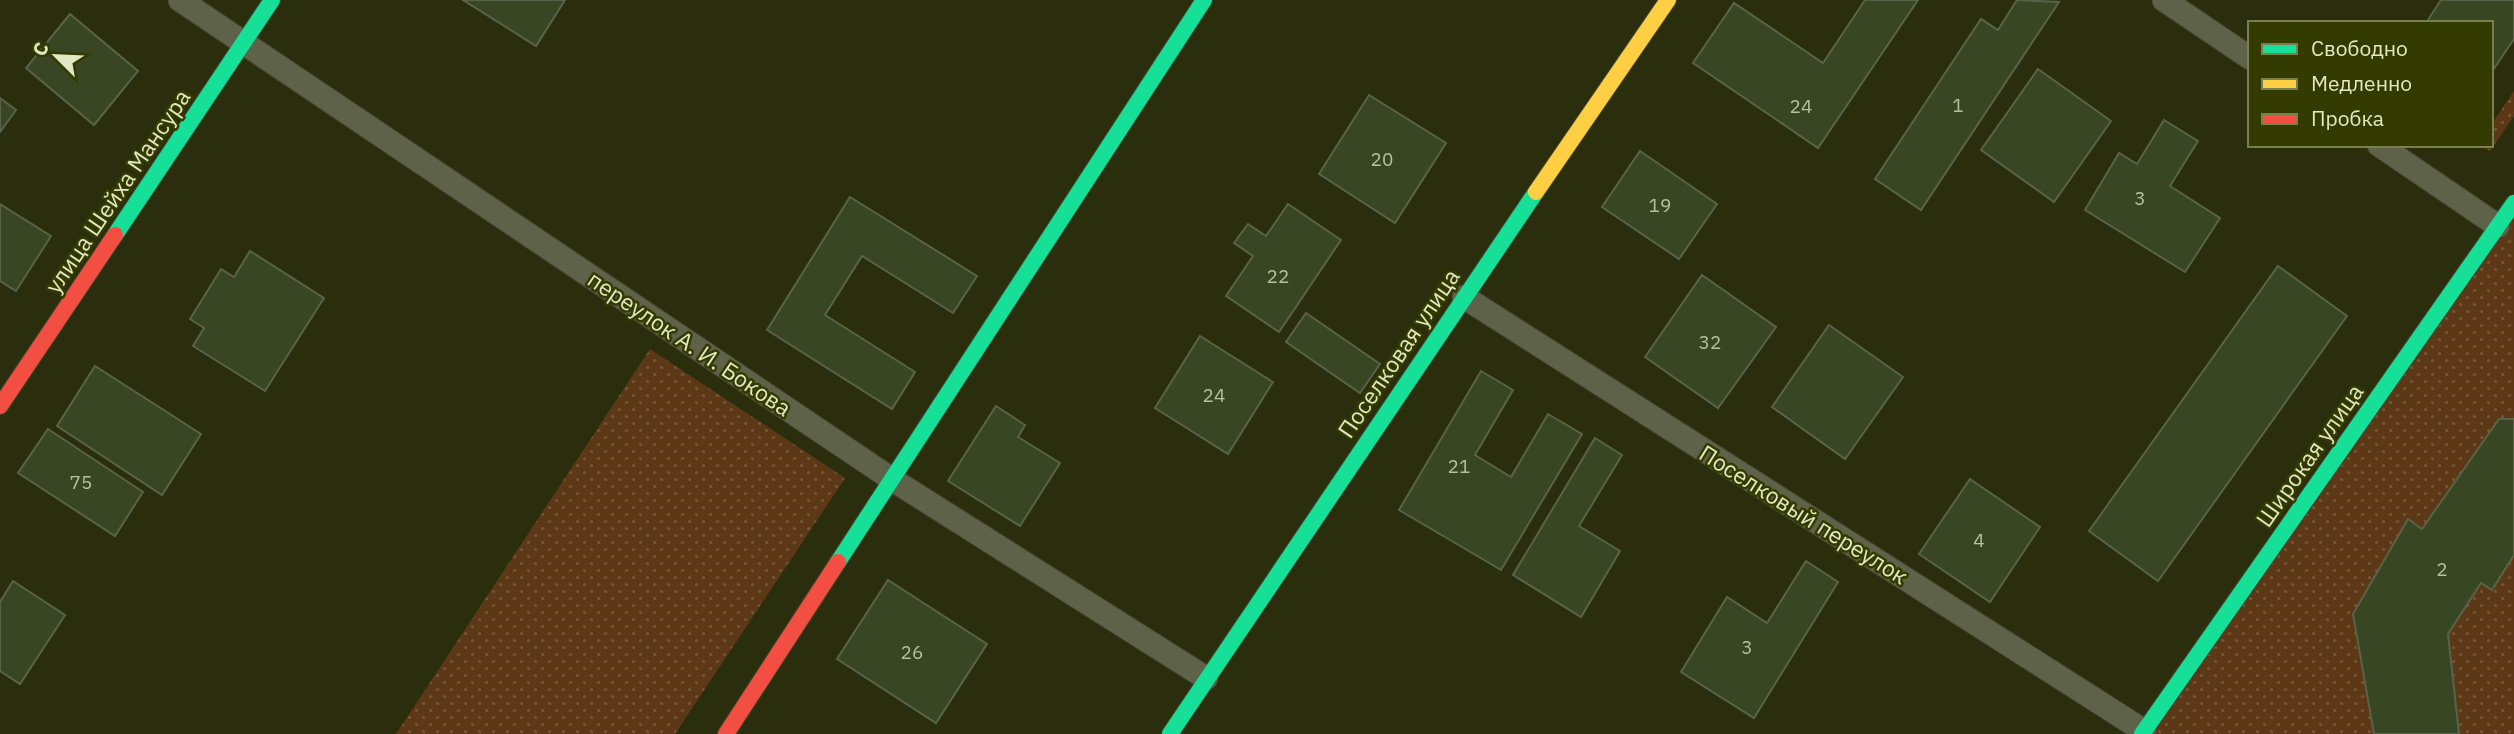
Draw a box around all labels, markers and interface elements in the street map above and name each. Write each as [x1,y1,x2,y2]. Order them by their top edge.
north arrow [21,21,91,91]
legend [2248,21,2493,147]
text: Свободно [2311,34,2408,62]
text: С [27,39,54,60]
text: Медленно [2311,69,2412,97]
street label: улица Шейха Мансура [38,83,196,299]
house number: 1 [1952,93,1964,117]
house number: 24 [1790,94,1812,118]
text: Пробка [2311,104,2384,132]
house number: 20 [1371,147,1393,171]
house number: 3 [2134,186,2146,210]
house number: 19 [1649,193,1671,217]
street label: Поселковая улица [1330,263,1466,443]
street label: переулок А. И. Бокова [582,264,798,422]
house number: 22 [1267,264,1289,288]
house number: 32 [1699,330,1721,354]
street label: Широкая улица [2249,378,2369,532]
house number: 24 [1203,383,1225,407]
street label: Поселковый переулок [1694,437,1914,591]
house number: 21 [1448,454,1470,478]
house number: 75 [70,470,92,494]
house number: 4 [1973,528,1985,552]
house number: 2 [2436,557,2448,581]
house number: 3 [1741,635,1753,659]
house number: 26 [901,640,923,664]

